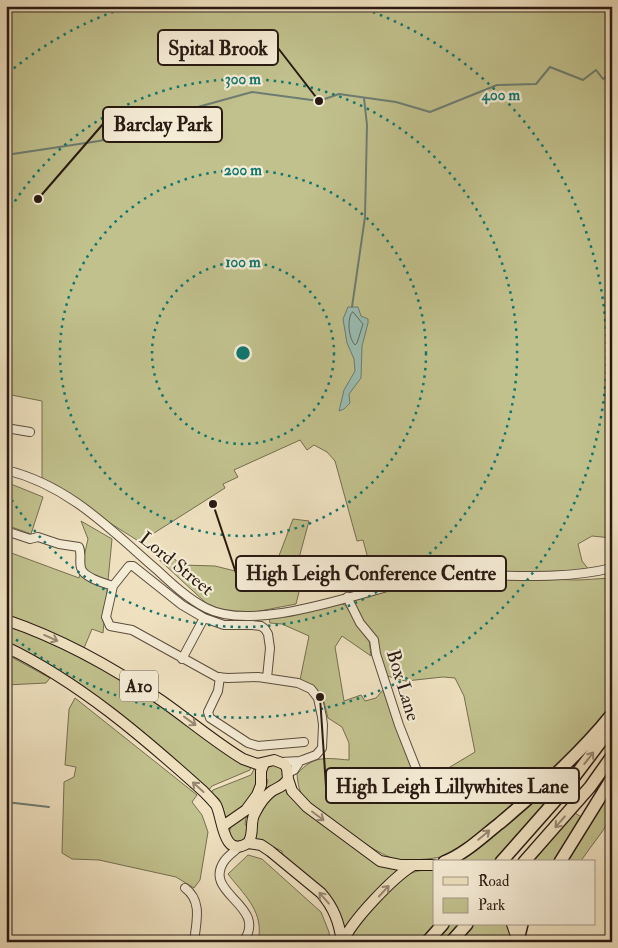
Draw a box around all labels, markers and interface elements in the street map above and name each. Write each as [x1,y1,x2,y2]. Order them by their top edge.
callout: Spital Brook [158,30,278,65]
text: Spital Brook [168,36,268,62]
text: 300 m [225,70,261,89]
text: 400 m [481,86,520,105]
callout: Barclay Park [103,107,222,142]
text: Barclay Park [113,112,213,138]
text: 200 m [224,161,262,180]
text: 100 m [225,253,261,272]
centre of rings [234,344,252,362]
street label: Lord Street [134,526,219,601]
callout: High Leigh Conference Centre [236,556,506,591]
text: High Leigh Conference Centre [246,561,497,587]
one-way arrow [43,634,58,643]
street label: Box Lane [381,647,425,724]
road number: A10 [120,670,158,701]
one-way arrow [183,716,196,727]
one-way arrow [584,752,595,765]
callout: High Leigh Lillywhites Lane [326,768,579,803]
text: High Leigh Lillywhites Lane [336,774,569,800]
one-way arrow [191,781,204,792]
one-way arrow [311,811,325,821]
one-way arrow [555,815,566,828]
one-way arrow [477,830,490,841]
legend [433,860,596,926]
text: Road [478,872,510,891]
one-way arrow [378,884,390,897]
one-way arrow [319,891,330,904]
text: Park [478,896,505,915]

